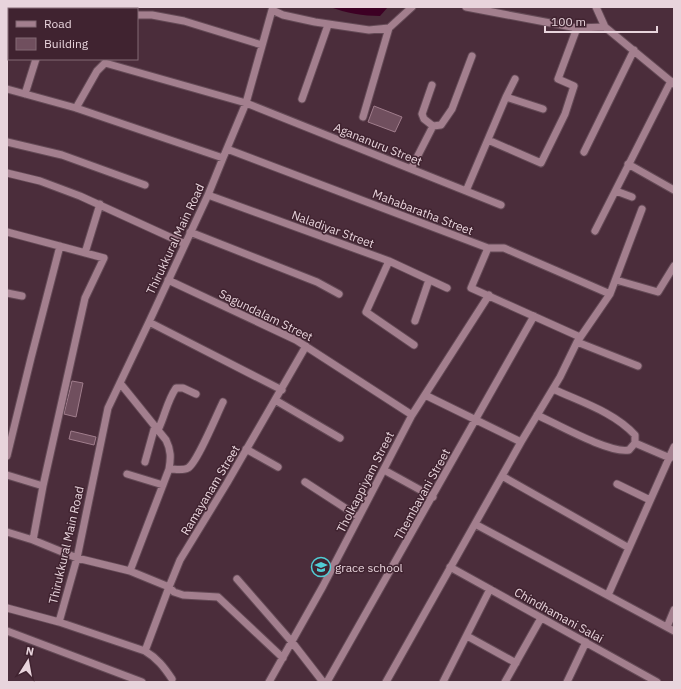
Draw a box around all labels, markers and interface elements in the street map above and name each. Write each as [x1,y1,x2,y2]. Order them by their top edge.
legend [8,8,138,60]
scale bar [545,8,657,34]
text: 100 m [551,14,586,29]
text: Road [44,16,72,31]
text: Building [44,36,89,51]
street label: Agananuru Street [332,119,424,169]
street label: Thirukkural Main Road [143,181,207,297]
street label: Mahabaratha Street [371,186,475,238]
street label: Naladiyar Street [290,207,376,251]
street label: Sagundalam Street [217,286,315,344]
street label: Tholkappiyam Street [333,429,397,535]
street label: Ramayanam Street [177,442,243,538]
street label: Thembavani Street [391,446,453,542]
street label: Thirukkural Main Road [45,485,87,605]
school or university icon: grace school [310,556,332,578]
place label: grace school [335,560,403,575]
street label: Chindhamani Salai [512,584,606,646]
north arrow [8,641,48,681]
text: N [25,644,35,659]

